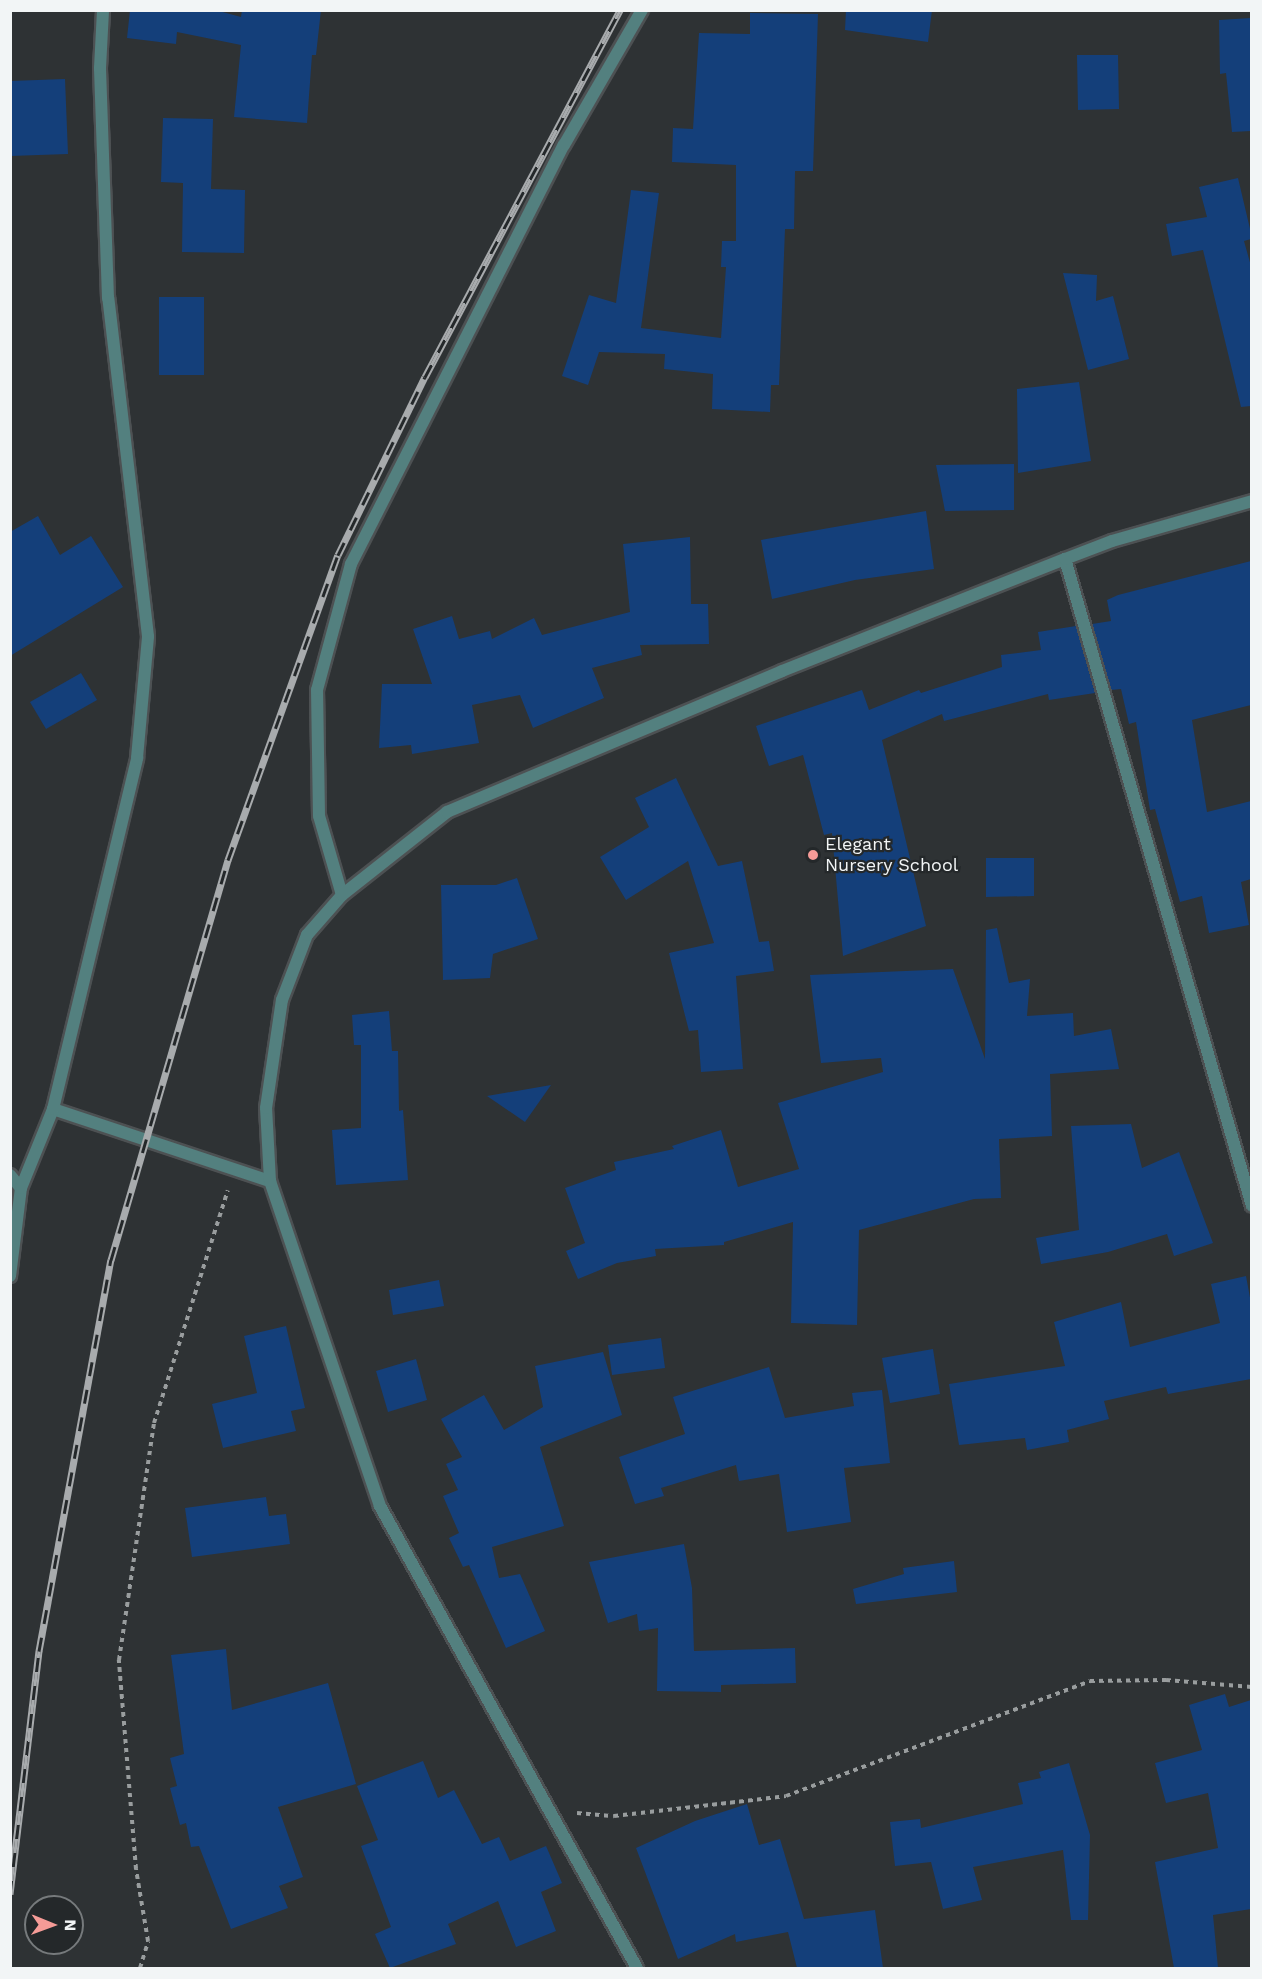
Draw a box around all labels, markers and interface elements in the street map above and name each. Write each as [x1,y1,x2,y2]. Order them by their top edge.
place label: Elegant Nursery School [825,834,959,876]
marker: Elegant Nursery School [806,848,820,862]
north arrow [24,1895,84,1955]
text: N [61,1919,80,1931]

